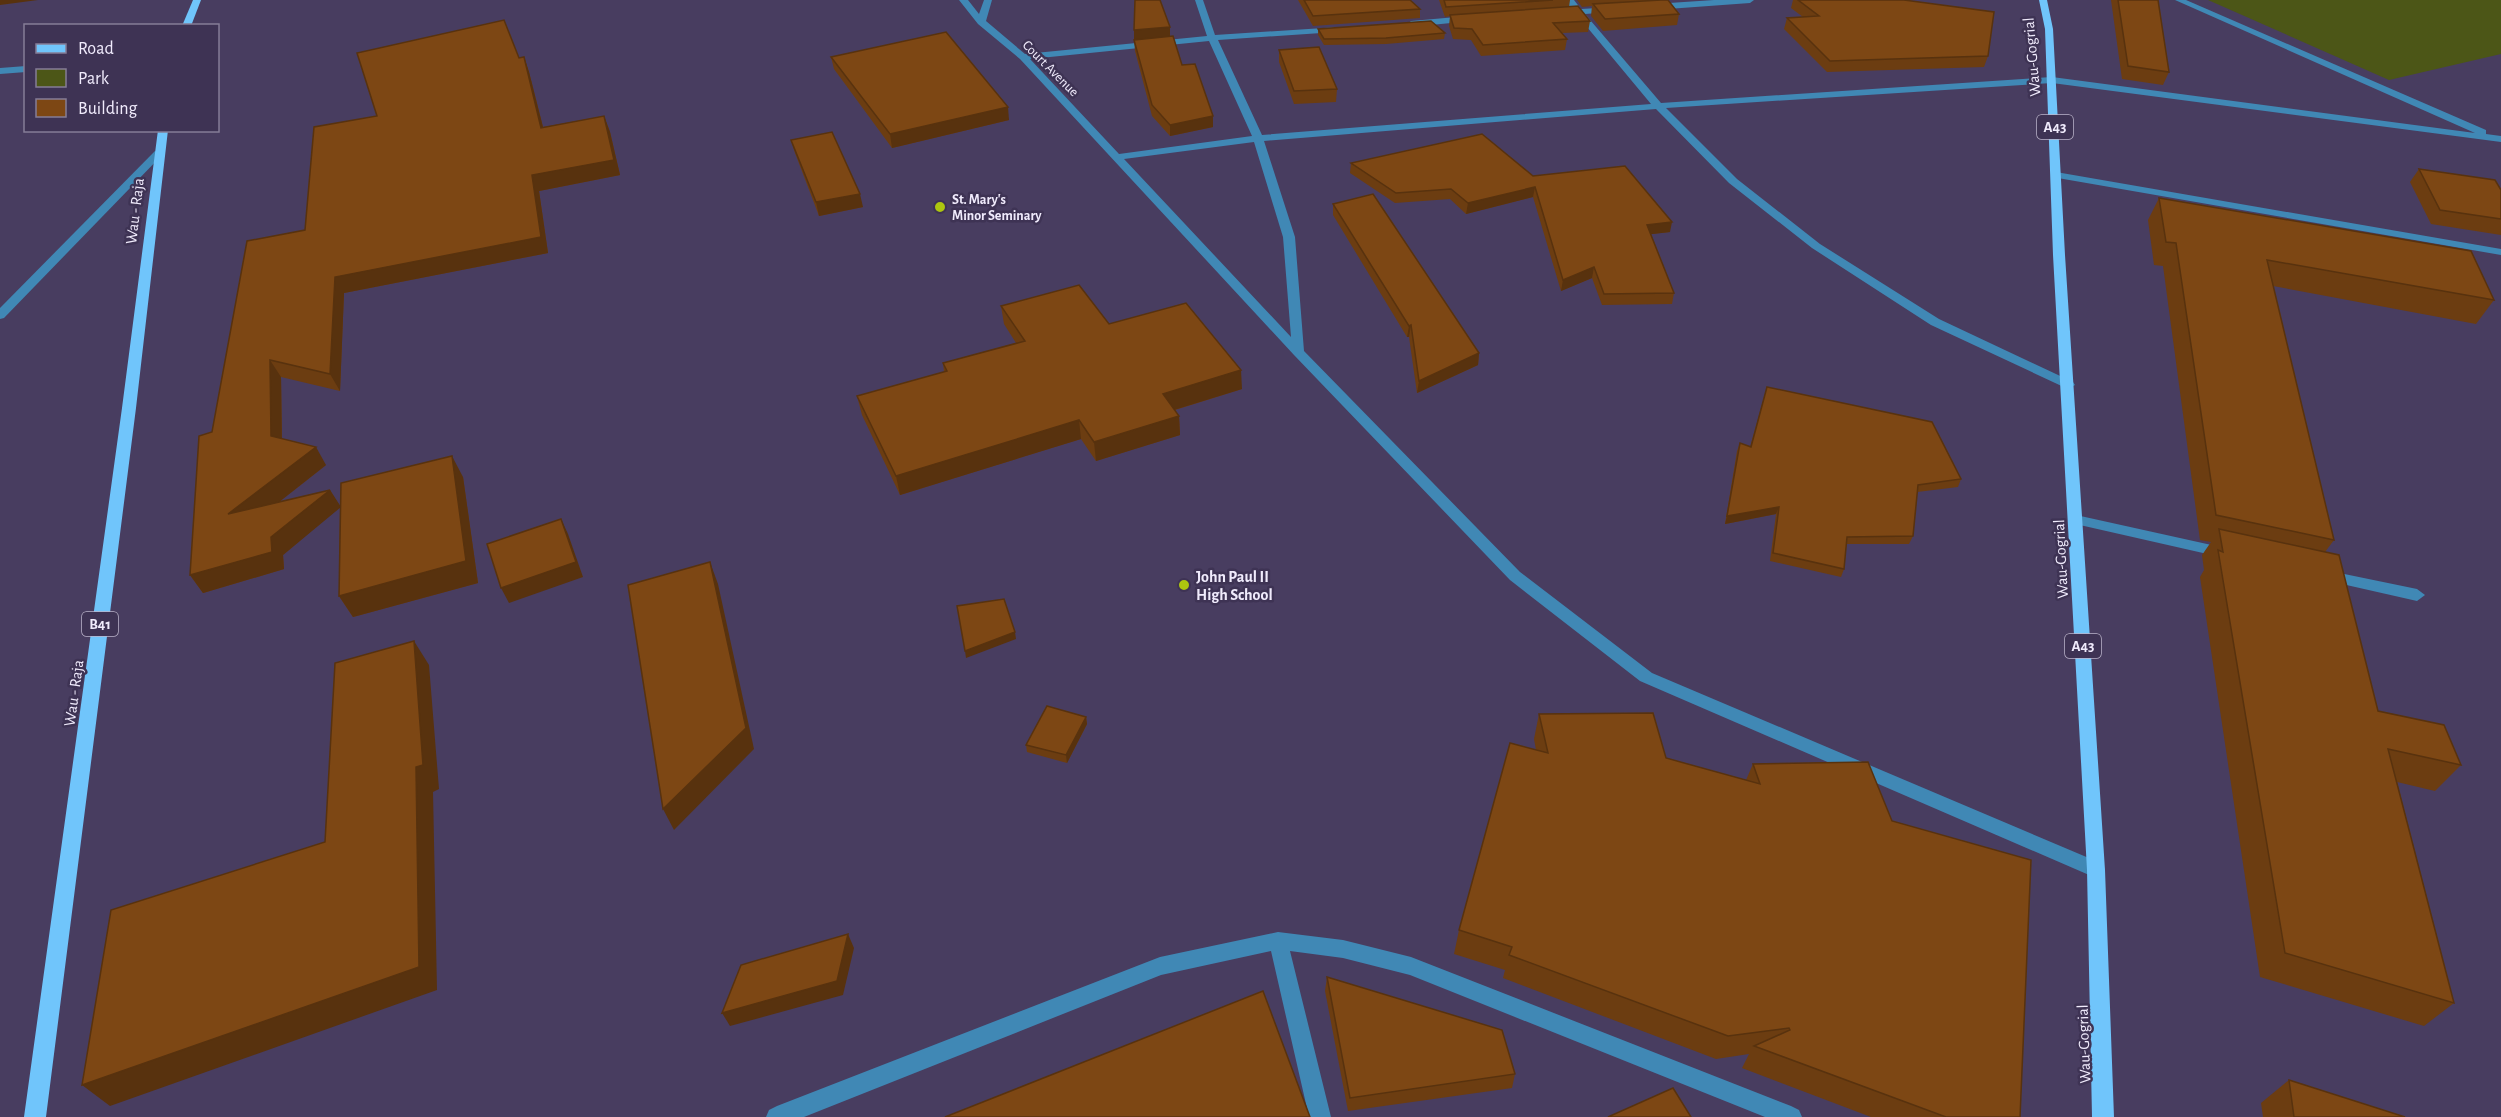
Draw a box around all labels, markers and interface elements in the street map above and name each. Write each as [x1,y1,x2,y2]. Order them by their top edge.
street label: Wau-Gogrial [2021,17,2043,97]
legend [24,24,219,132]
street label: Court Avenue [1020,38,1081,99]
text: Road [78,40,114,58]
text: Park [78,70,110,88]
text: Building [78,100,138,118]
road number: A43 [2037,115,2073,139]
street label: Wau - Raja [123,177,148,245]
place label: St. Mary's Minor Seminary [952,193,1042,223]
marker: St. Mary's Minor Seminary [933,200,947,214]
street label: Wau-Gogrial [2051,519,2071,599]
place label: John Paul II High School [1196,569,1273,603]
marker: John Paul II High School [1177,578,1191,592]
road number: B41 [82,612,118,636]
road number: A43 [2065,634,2101,658]
street label: Wau - Raja [61,659,88,727]
street label: Wau-Gogrial [2075,1004,2093,1084]

